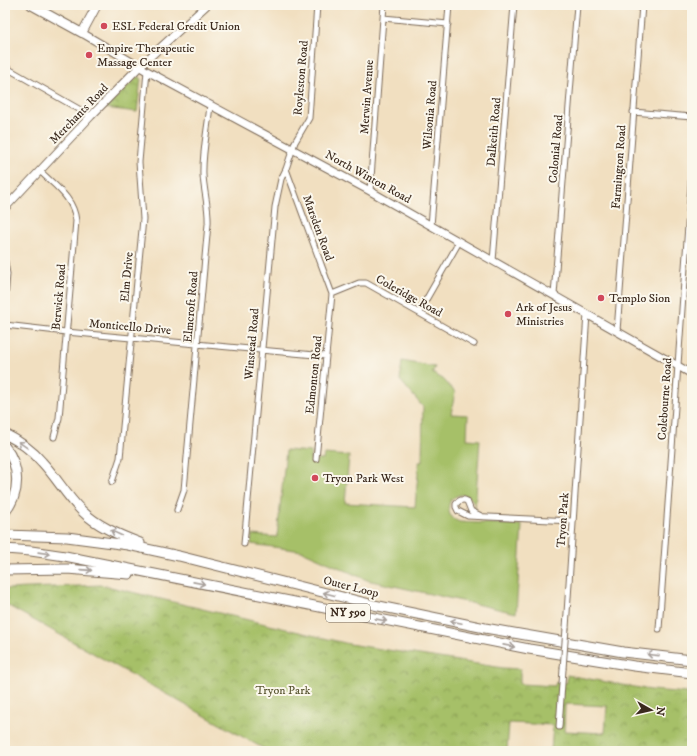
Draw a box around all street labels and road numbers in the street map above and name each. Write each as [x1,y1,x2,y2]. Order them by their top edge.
street label: Royleston Road [290,40,312,116]
street label: Merwin Avenue [357,59,377,135]
street label: Wilsonia Road [419,80,440,151]
street label: Merchants Road [46,81,112,147]
street label: Dalkeith Road [484,97,504,167]
street label: Colonial Road [546,114,566,184]
street label: Farmington Road [609,124,629,209]
street label: North Winton Road [322,147,414,207]
street label: Marsden Road [299,193,337,263]
street label: Elm Drive [117,251,137,303]
street label: Berwick Road [49,263,69,331]
street label: Elmcroft Road [180,271,202,343]
street label: Coleridge Road [373,271,445,321]
street label: Winstead Road [241,308,263,381]
street label: Monticello Drive [88,316,172,338]
street label: Edmonton Road [302,335,326,415]
street label: Colebourne Road [655,357,675,441]
street label: Tryon Park [554,492,572,548]
street label: Outer Loop [322,573,380,601]
road number: NY 590 [326,604,370,622]

